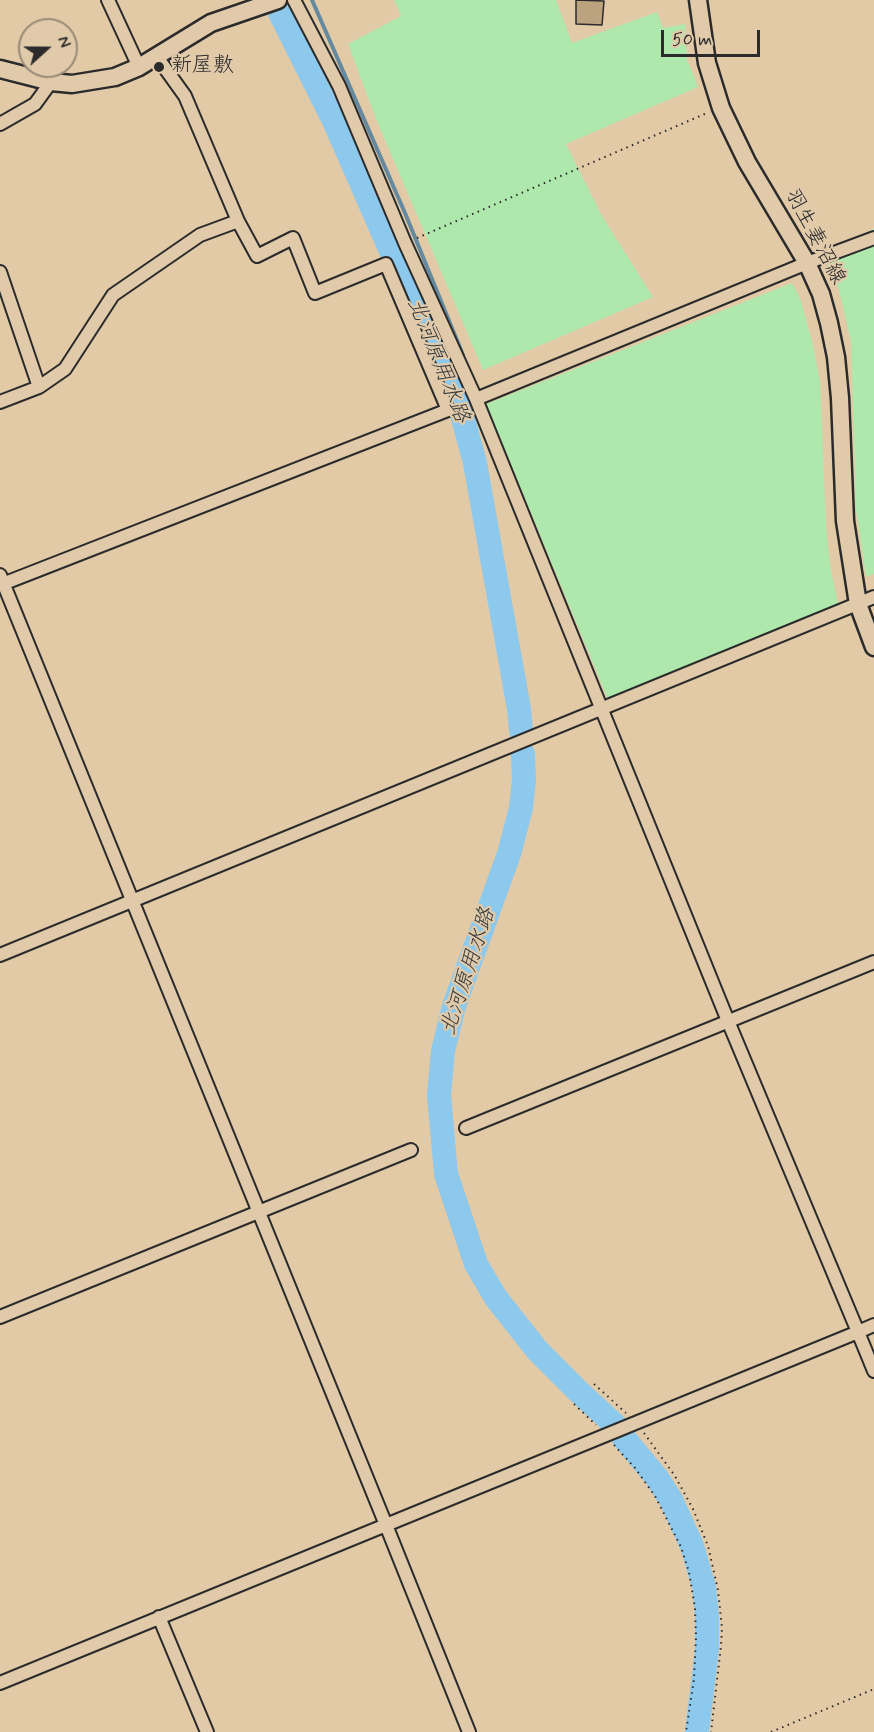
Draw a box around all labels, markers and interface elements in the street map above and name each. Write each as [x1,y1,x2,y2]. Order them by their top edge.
north arrow [18,18,78,78]
scale bar [664,18,763,56]
text: 50 m [672,28,712,52]
text: N [52,33,75,51]
place label: 新屋敷 [171,54,234,80]
marker: 新屋敷 [152,60,166,74]
street label: 羽生妻沼線 [778,185,850,289]
water label: 北河原用水路 [400,295,474,427]
water label: 北河原用水路 [436,905,502,1039]

